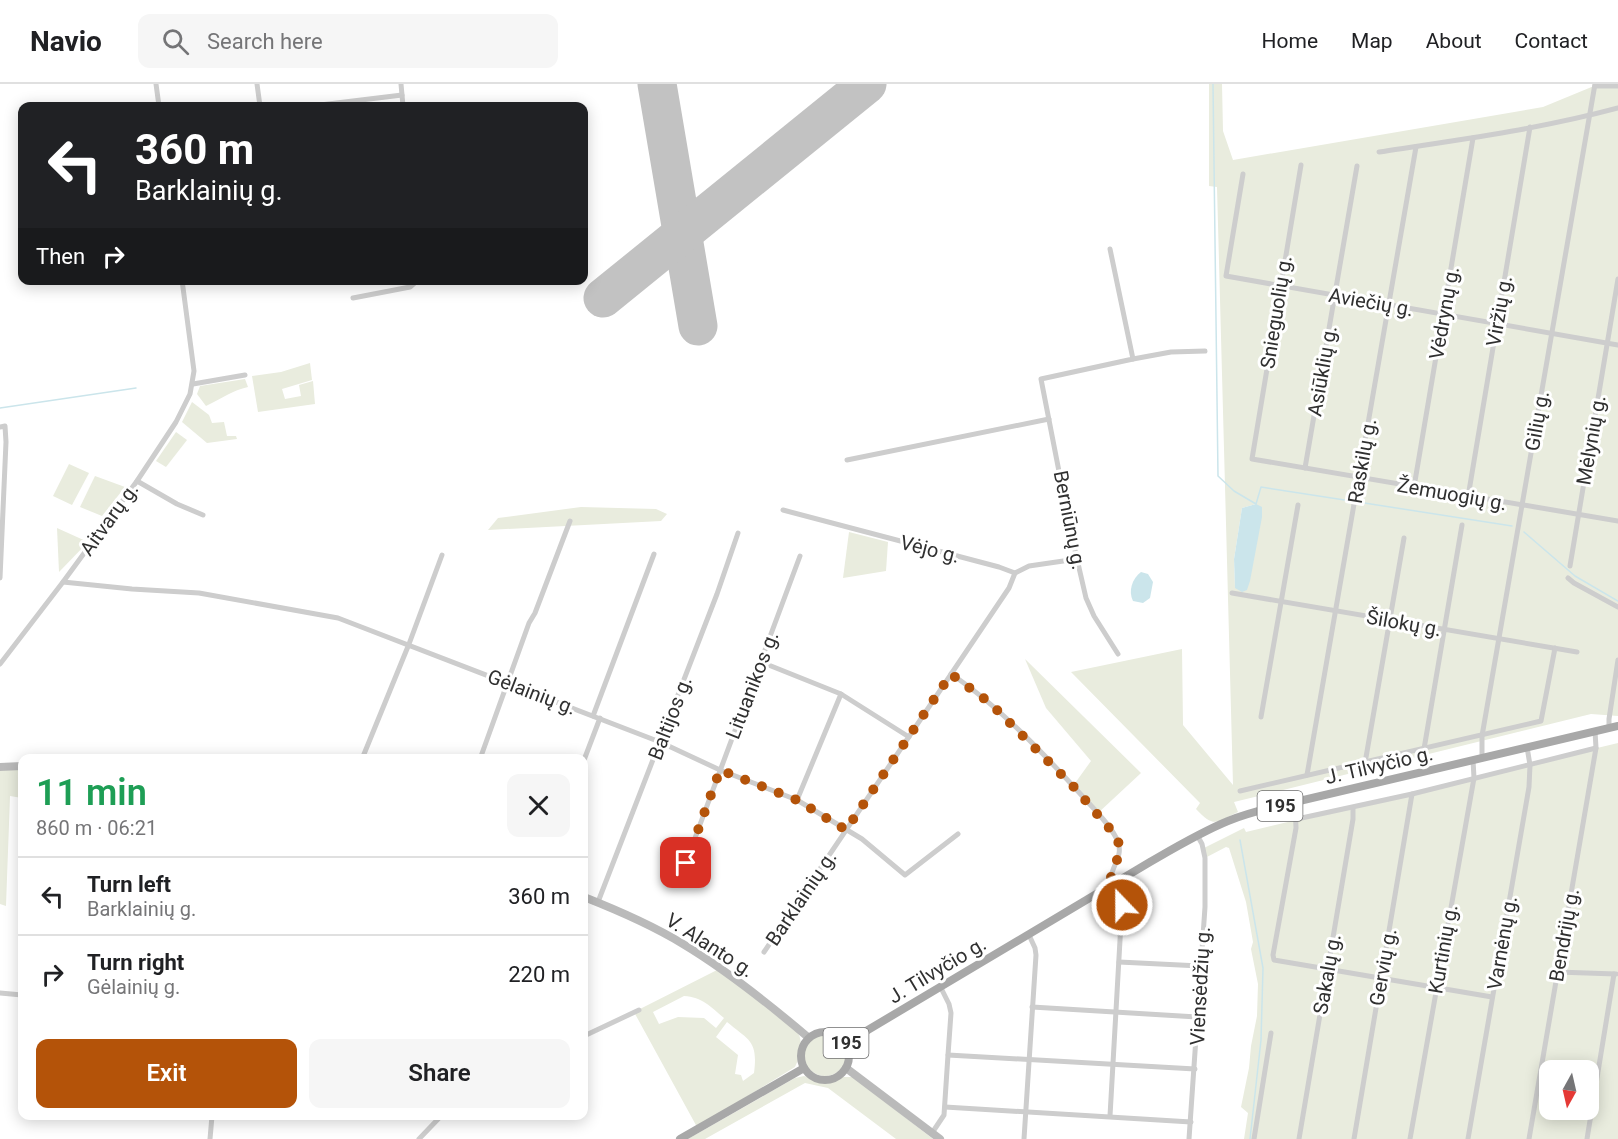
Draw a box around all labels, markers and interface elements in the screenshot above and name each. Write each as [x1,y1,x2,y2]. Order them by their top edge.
search box [138,14,558,68]
text: Navio [30,25,102,58]
icon: search [159,25,192,58]
text: Search here [207,29,323,54]
text: Home [1262,29,1318,53]
text: Map [1351,29,1393,53]
text: About [1426,29,1482,53]
text: Contact [1515,29,1588,53]
text: 360 m [135,125,254,174]
icon: left [36,126,114,204]
text: Barklainių g. [135,175,283,207]
icon: right [97,240,130,273]
text: Then [36,244,85,269]
street label: Snieguolių g. [1255,254,1297,370]
street label: Vėdrynų g. [1424,265,1464,361]
street label: Viržių g. [1481,274,1517,348]
street label: Aviečių g. [1327,283,1415,321]
street label: Asiūklių g. [1302,324,1342,418]
street label: Gilių g. [1520,389,1554,453]
street label: Mėlynių g. [1571,393,1611,487]
street label: Raskilų g. [1343,417,1381,505]
street label: Berniūnų g. [1049,468,1091,572]
street label: Žemuogių g. [1395,473,1509,515]
street label: Aitvarų g. [75,478,143,560]
street label: Vėjo g. [898,530,962,568]
street label: Šilokų g. [1365,605,1443,641]
street label: Lituanikos g. [720,628,784,742]
street label: Gėlainių g. [484,664,580,720]
street label: Baltijos g. [643,673,697,763]
street label: J. Tilvyčio g. [1323,741,1435,789]
text: 11 min [36,772,147,814]
button: close [507,774,570,837]
road number: 195 [1258,791,1302,821]
text: 860 m · 06:21 [36,816,157,840]
pin [660,837,711,888]
icon: arrive [669,846,702,879]
street label: Barklainių g. [761,846,841,950]
text: Turn left [87,872,171,897]
position arrow [1090,873,1154,937]
icon: left [36,880,69,913]
text: 360 m [508,884,570,909]
street label: Bendrijų g. [1544,886,1584,984]
street label: Varnėnų g. [1482,894,1522,992]
text: Barklainių g. [87,897,196,921]
street label: Kurtinių g. [1423,902,1463,996]
street label: V. Alanto g. [662,908,758,982]
street label: Viensėdžių g. [1185,926,1215,1046]
street label: Gervių g. [1364,926,1402,1008]
street label: J. Tilvyčio g. [884,931,990,1009]
street label: Sakalų g. [1308,932,1346,1016]
text: Turn right [87,950,184,975]
icon: right [36,958,69,991]
text: 220 m [508,962,570,987]
text: Gėlainių g. [87,975,180,999]
road number: 195 [824,1028,868,1058]
button: Exit [36,1039,297,1108]
button: Share [309,1039,570,1108]
north arrow [1539,1060,1599,1120]
map controls [1539,1060,1599,1120]

